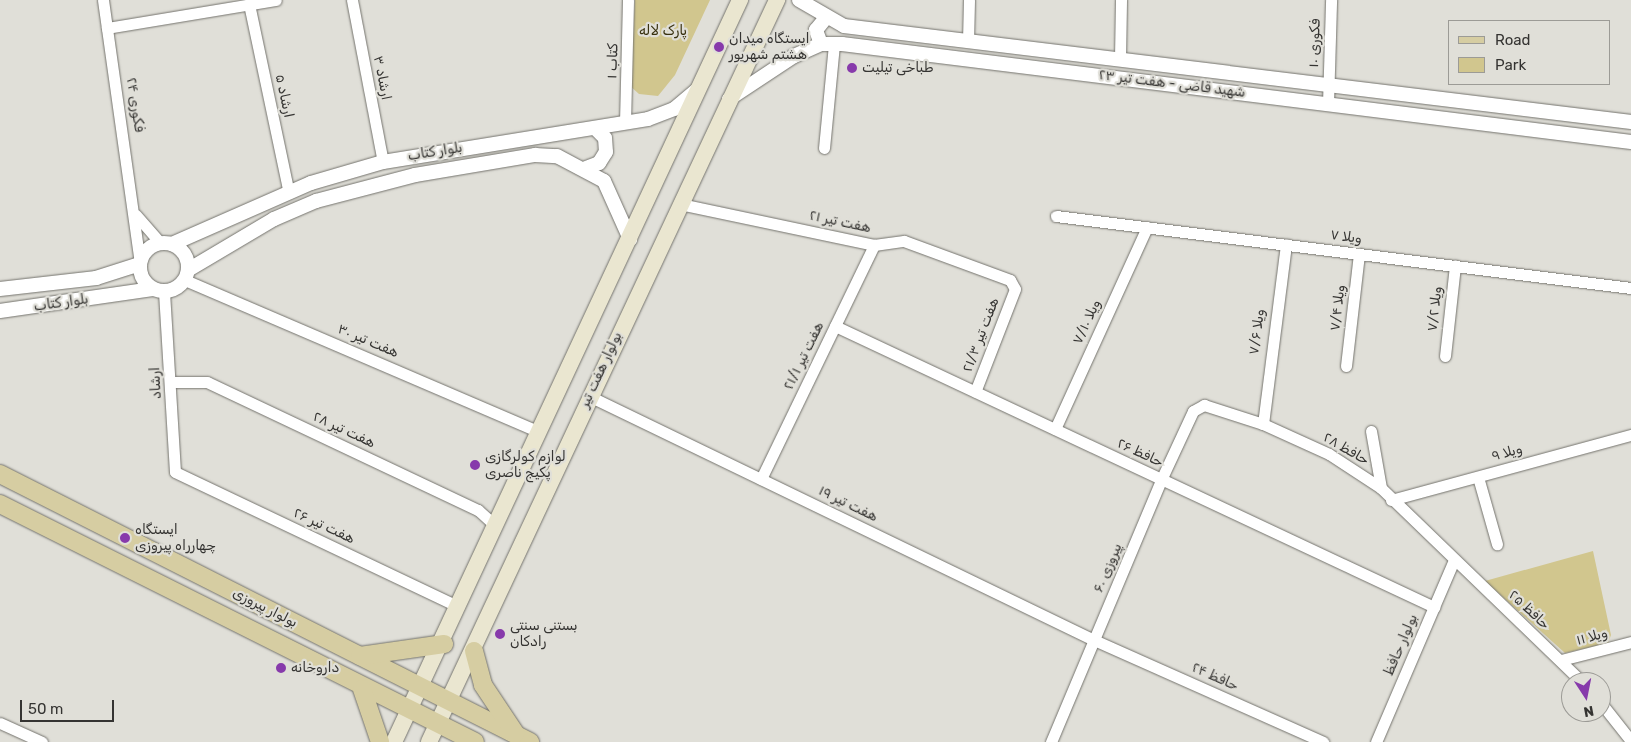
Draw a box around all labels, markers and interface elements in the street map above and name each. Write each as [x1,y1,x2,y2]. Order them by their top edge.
street label: فکوری ۱۰ [1306,18,1324,68]
legend [1448,20,1611,85]
park label: پارک لاله [639,23,687,39]
place label: ایستگاه میدان هشتم شهریور [729,31,810,64]
text: Road [1495,31,1531,49]
marker: ایستگاه میدان هشتم شهریور [713,41,725,53]
street label: کتاب ۱ [604,43,622,79]
street label: ارشاد ۳ [369,54,395,102]
text: Park [1495,56,1526,74]
place label: طباخی تیلیت [862,60,934,76]
marker: طباخی تیلیت [846,62,858,74]
street label: شهید قاضی - هفت تیر ۲۳ [1098,67,1246,101]
street label: ارشاد ۵ [271,73,297,119]
street label: فکوری ۲۴ [122,76,148,134]
street label: بلوار کتاب [407,139,463,165]
street label: هفت تیر ۲۱ [808,207,872,237]
street label: ویلا ۷ [1329,226,1363,248]
street label: ویلا ۷/۴ [1327,284,1349,332]
street label: ویلا ۷/۲ [1424,285,1446,333]
street label: بلوار کتاب [33,291,89,315]
street label: هفت تیر ۲۱/۳ [959,295,1003,375]
street label: ویلا ۷/۱۰ [1069,297,1105,347]
street label: ویلا ۷/۶ [1245,308,1269,356]
street label: هفت تیر ۲۱/۱ [780,319,828,393]
street label: هفت تیر ۳۰ [335,321,401,361]
street label: بولوار هفت تیر [576,329,626,411]
street label: ارشاد [147,367,165,399]
street label: هفت تیر ۲۸ [310,408,378,452]
street label: حافظ ۲۸ [1320,429,1372,469]
street label: حافظ ۲۶ [1114,435,1166,471]
street label: ویلا ۹ [1490,441,1524,465]
place label: لوازم کولرگازی پکیج ناصری [485,449,566,482]
marker: لوازم کولرگازی پکیج ناصری [469,459,481,471]
street label: هفت تیر ۱۹ [816,483,880,525]
street label: هفت تیر ۲۶ [291,505,357,547]
place label: ایستگاه چهارراه پیروزی [135,522,216,554]
marker: ایستگاه چهارراه پیروزی [119,532,131,544]
street label: پیروزی ۶۰ [1090,541,1126,595]
street label: بولوار پیروزی [230,584,300,632]
street label: حافظ ۲۵ [1505,587,1553,633]
street label: بولوار حافظ [1381,612,1421,678]
place label: بستنی سنتی رادکان [510,618,578,650]
street label: ویلا ۱۱ [1575,625,1609,649]
marker: بستنی سنتی رادکان [494,628,506,640]
street label: حافظ ۲۴ [1189,659,1241,695]
place label: داروخانه [291,660,339,676]
marker: داروخانه [275,662,287,674]
north arrow [1561,672,1611,722]
scale bar [22,690,116,722]
text: 50 m [28,700,63,718]
text: N [1582,702,1595,721]

